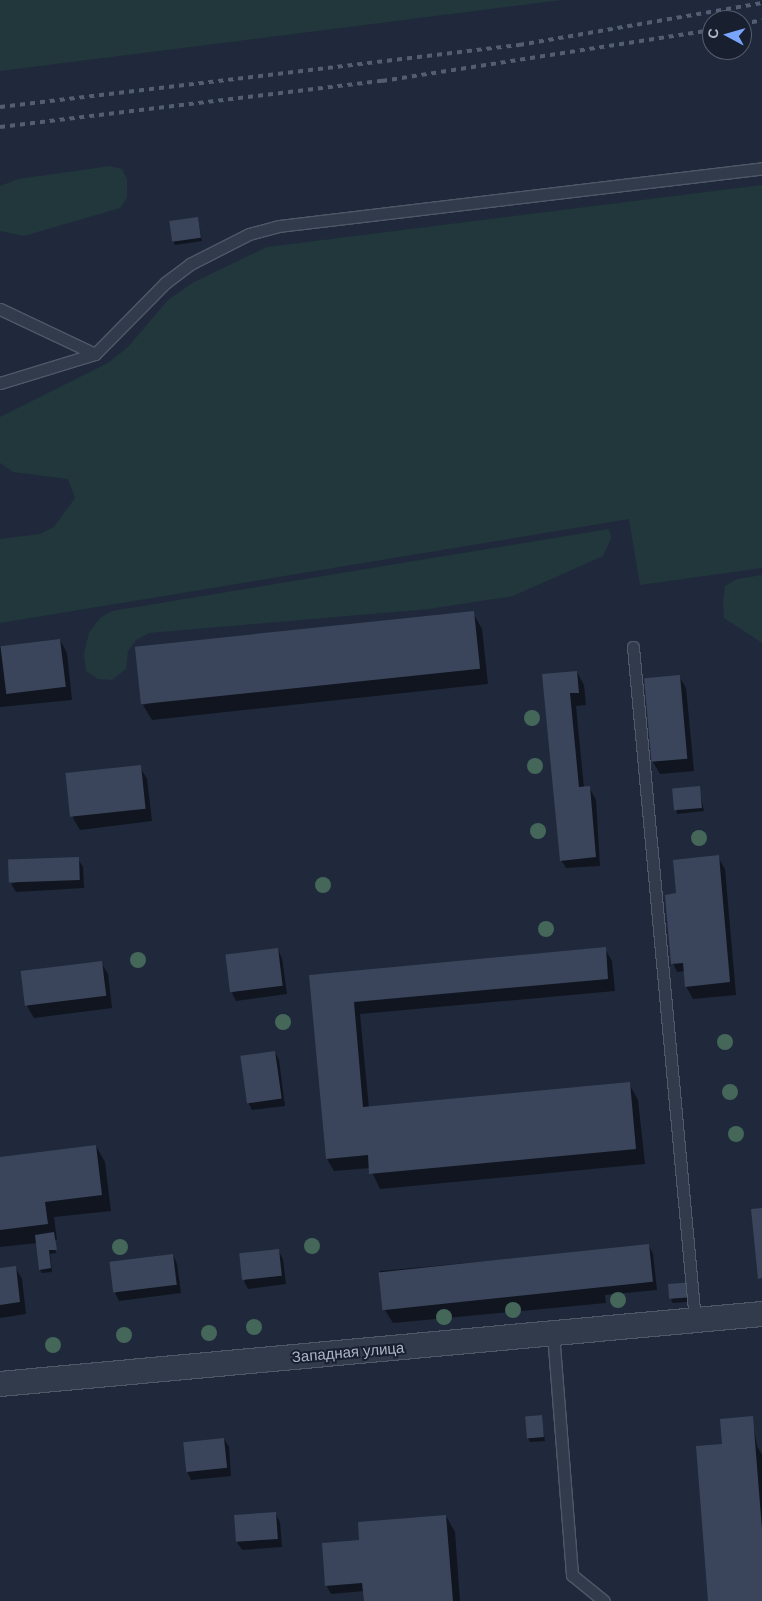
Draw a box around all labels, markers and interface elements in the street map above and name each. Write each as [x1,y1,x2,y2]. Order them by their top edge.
north arrow [702,10,752,60]
text: С [705,28,722,39]
street label: Западная улица [291,1338,405,1366]

